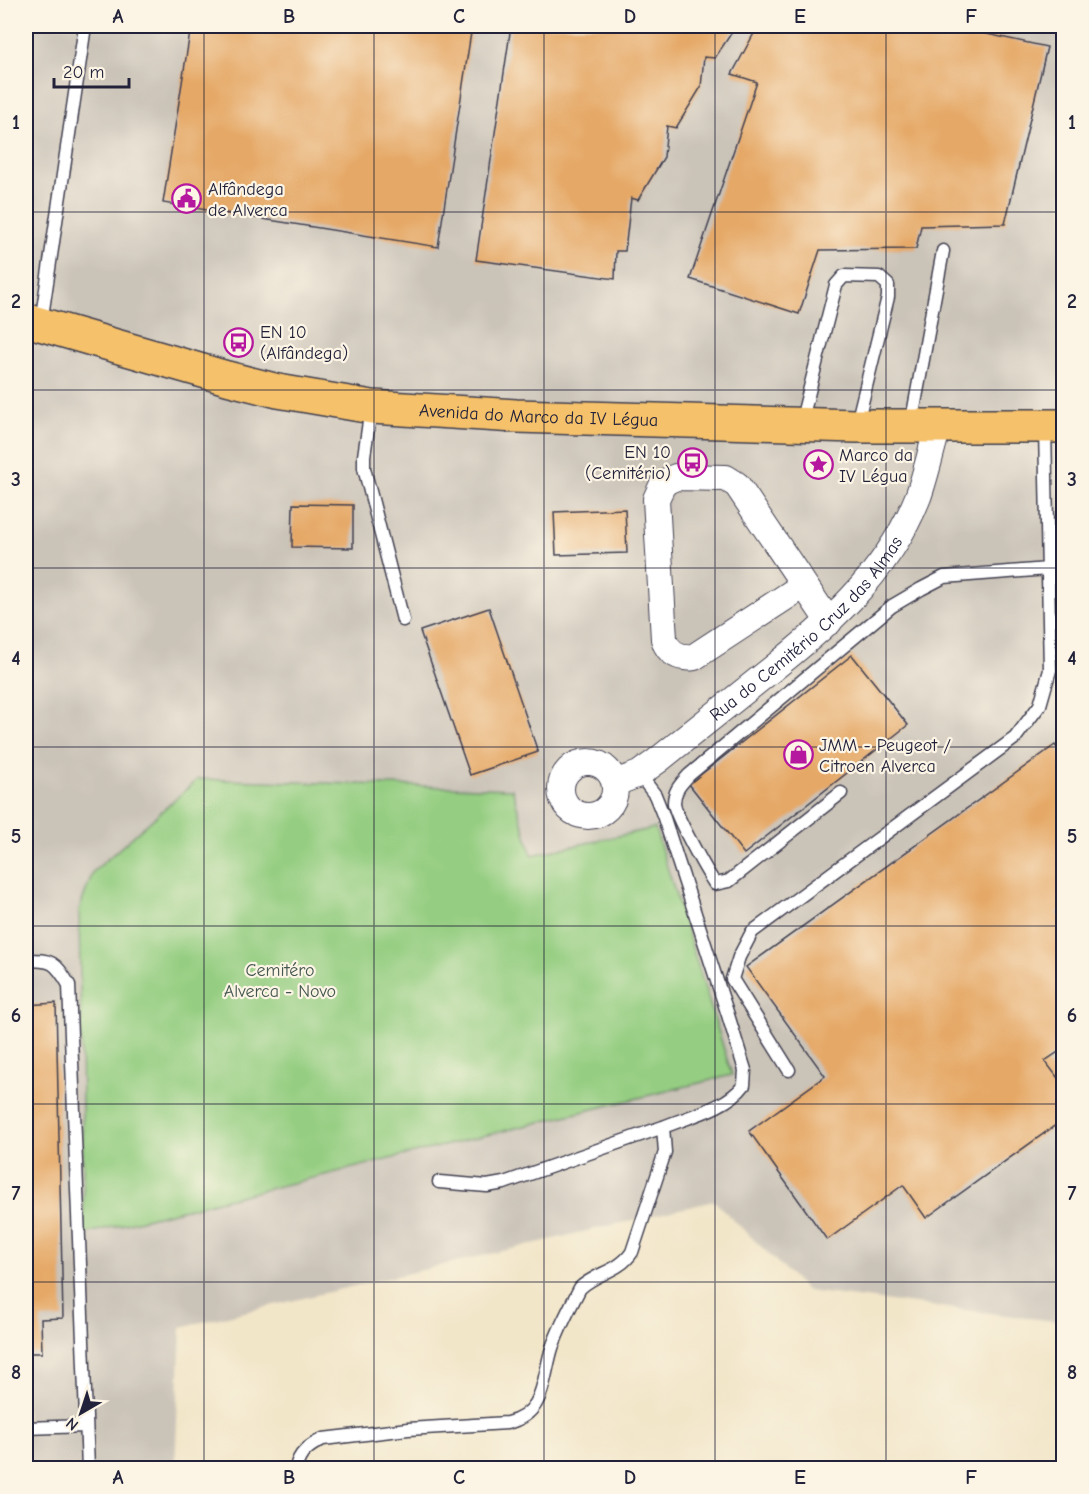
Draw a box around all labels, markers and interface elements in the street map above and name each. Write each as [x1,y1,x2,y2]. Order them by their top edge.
text: A [112,5,124,28]
text: B [283,5,295,28]
text: C [453,5,465,28]
text: D [624,5,636,28]
text: E [794,5,806,28]
text: F [965,5,977,28]
scale bar [54,51,129,89]
text: 20 m [63,62,104,83]
text: 1 [12,111,20,134]
text: 1 [1068,111,1076,134]
place label: Alfândega de Alverca [208,179,288,221]
public building icon: Alfândega de Alverca [171,183,203,215]
text: 2 [11,290,21,313]
text: 2 [1067,290,1077,313]
place label: EN 10 (Alfândega) [260,322,348,364]
bus stop icon: EN 10 (Alfândega) [223,326,255,358]
street label: Avenida do Marco da IV Légua [418,399,658,431]
place label: EN 10 (Cemitério) [585,442,671,484]
place label: Marco da IV Légua [839,445,913,487]
bus stop icon: EN 10 (Cemitério) [676,446,708,478]
place icon: Marco da IV Légua [802,449,834,481]
text: 3 [11,468,21,491]
text: 3 [1067,468,1077,491]
street label: Rua do Cemitério Cruz das Almas [705,533,907,725]
text: 4 [11,647,21,670]
text: 4 [1067,647,1077,670]
place label: JMM - Peugeot / Citroen Alverca [819,735,951,777]
shop icon: JMM - Peugeot / Citroen Alverca [782,739,814,771]
text: 5 [11,825,21,848]
text: 5 [1067,825,1077,848]
park label: Cemitéro Alverca - Novo [224,960,336,1002]
text: 6 [11,1004,21,1027]
text: 6 [1067,1004,1077,1027]
text: 7 [12,1182,21,1205]
text: 7 [1068,1182,1077,1205]
text: 8 [11,1361,21,1384]
text: 8 [1067,1361,1077,1384]
north arrow [51,1383,111,1443]
text: N [62,1414,82,1434]
text: A [112,1466,124,1489]
text: B [283,1466,295,1489]
text: C [453,1466,465,1489]
text: D [624,1466,636,1489]
text: E [794,1466,806,1489]
text: F [965,1466,977,1489]

